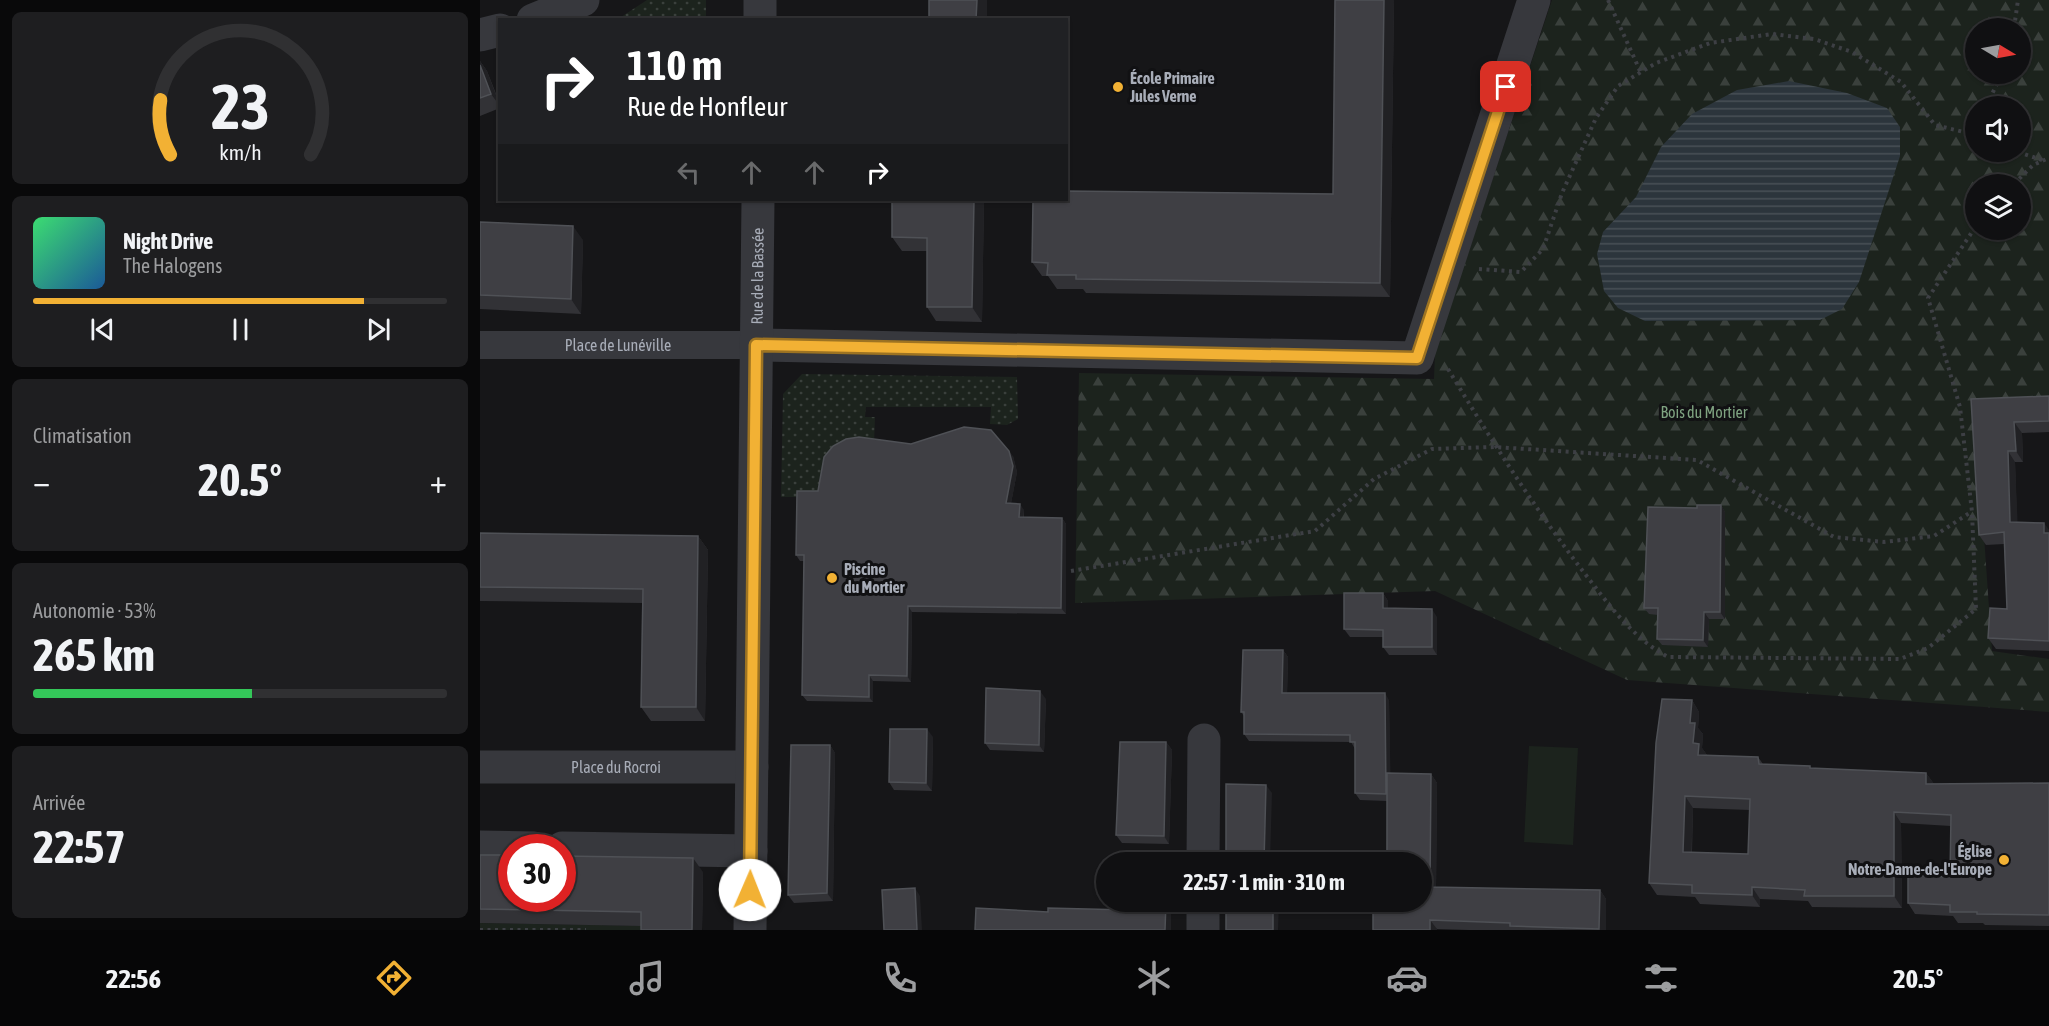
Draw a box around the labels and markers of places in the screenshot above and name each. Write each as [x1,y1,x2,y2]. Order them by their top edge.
pin [1480,61,1531,112]
place label: École Primaire Jules Verne [1129,69,1215,105]
marker: École Primaire Jules Verne [1111,80,1125,94]
place label: Piscine du Mortier [844,560,905,596]
marker: Piscine du Mortier [825,571,839,585]
place label: Église Notre-Dame-de-l'Europe [1848,842,1992,878]
marker: Église Notre-Dame-de-l'Europe [1997,853,2011,867]

